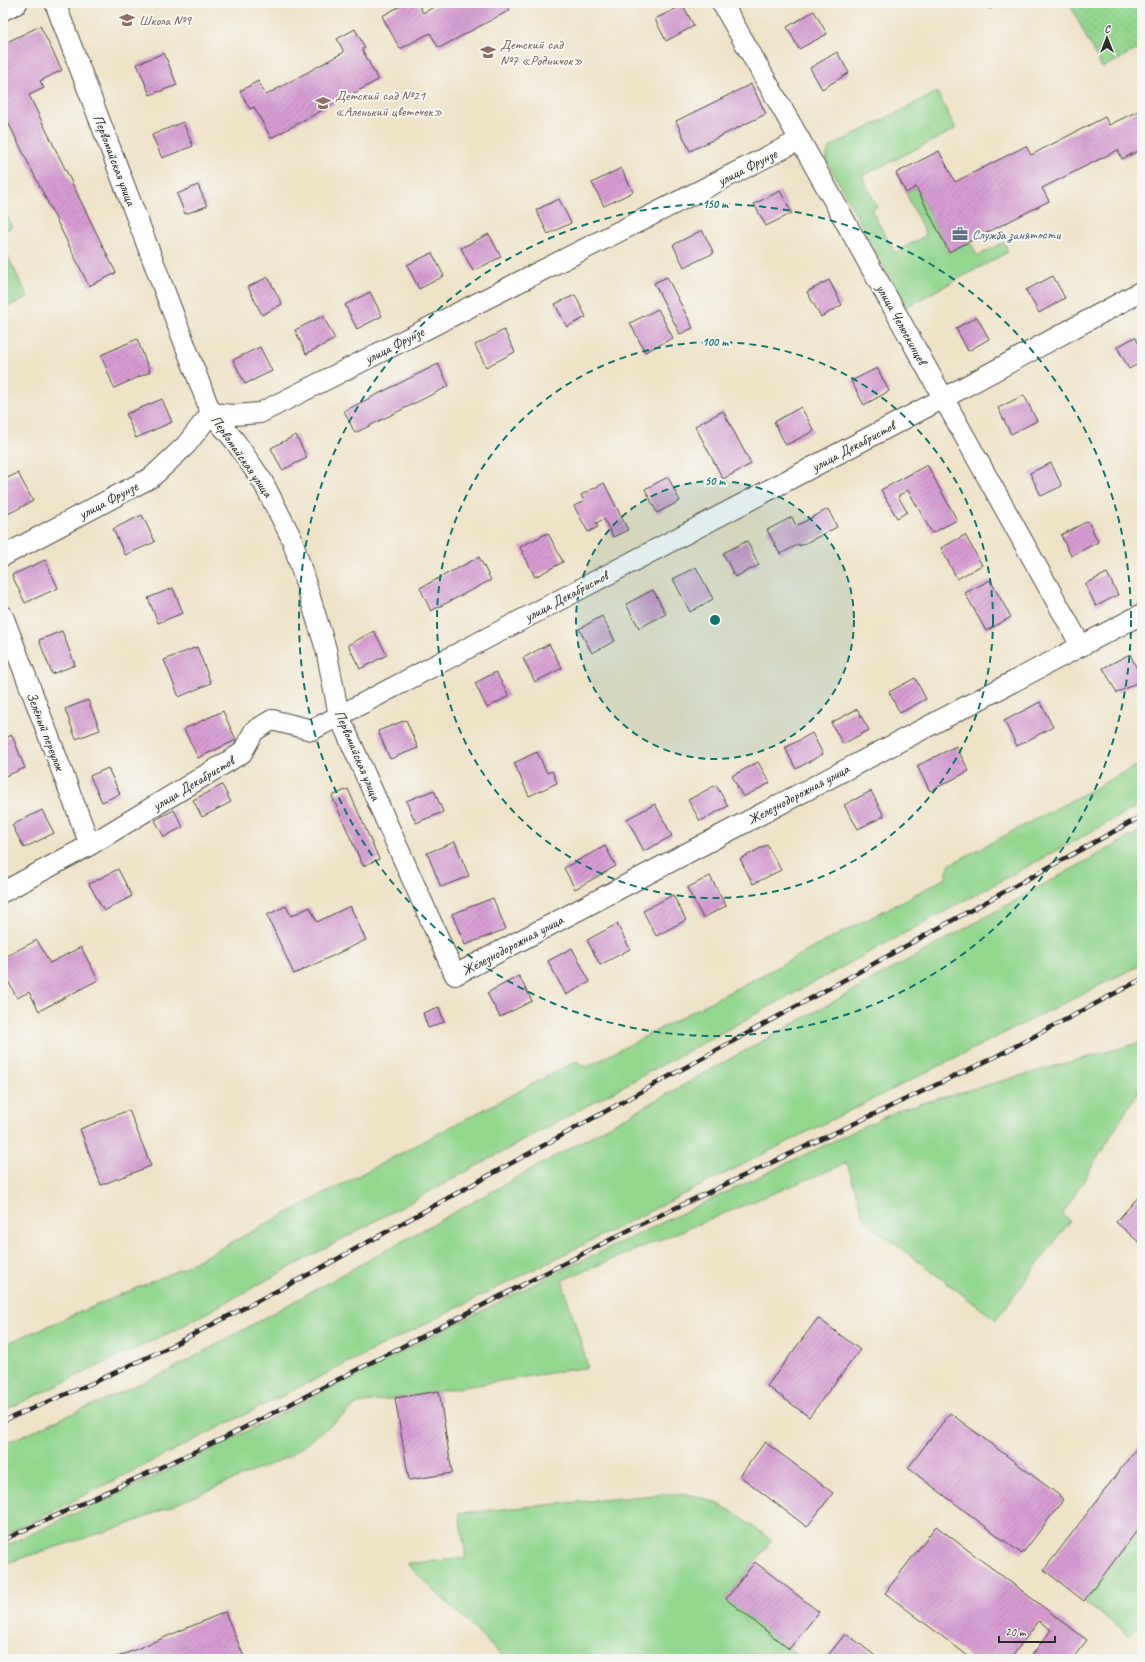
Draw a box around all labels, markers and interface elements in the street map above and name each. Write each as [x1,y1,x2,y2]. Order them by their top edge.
school or university icon: Школа №9 [118,11,136,29]
place label: Школа №9 [139,12,193,29]
north arrow [1087,18,1127,58]
text: С [1104,21,1111,35]
place label: Детский сад №7 «Родничок» [500,36,583,69]
school or university icon: Детский сад №7 «Родничок» [479,43,497,61]
place label: Детский сад №21 «Аленький цветочек» [335,87,443,120]
school or university icon: Детский сад №21 «Аленький цветочек» [314,94,332,112]
street label: Первомайская улица [89,112,140,209]
street label: улица Фрунзе [714,145,781,190]
text: 150 m [702,196,729,212]
office icon: Служба занятости [951,225,969,243]
place label: Служба занятости [972,226,1062,243]
street label: улица Челюскинцев [872,280,932,370]
street label: улица Фрунзе [361,323,428,368]
text: 100 m [702,334,729,350]
street label: Первомайская улица [207,412,277,502]
street label: улица Декабристов [808,416,900,476]
text: 50 m [705,473,726,489]
street label: улица Фрунзе [75,477,142,523]
street label: улица Декабристов [521,566,613,626]
centre of rings [708,613,722,627]
street label: Зелёный переулок [23,689,69,775]
street label: Первомайская улица [331,708,385,804]
street label: улица Декабристов [149,751,240,815]
street label: Железнодорожная улица [745,760,853,828]
street label: Железнодорожная улица [459,911,567,979]
scale bar [999,1618,1055,1644]
text: 20 m [1005,1624,1027,1640]

